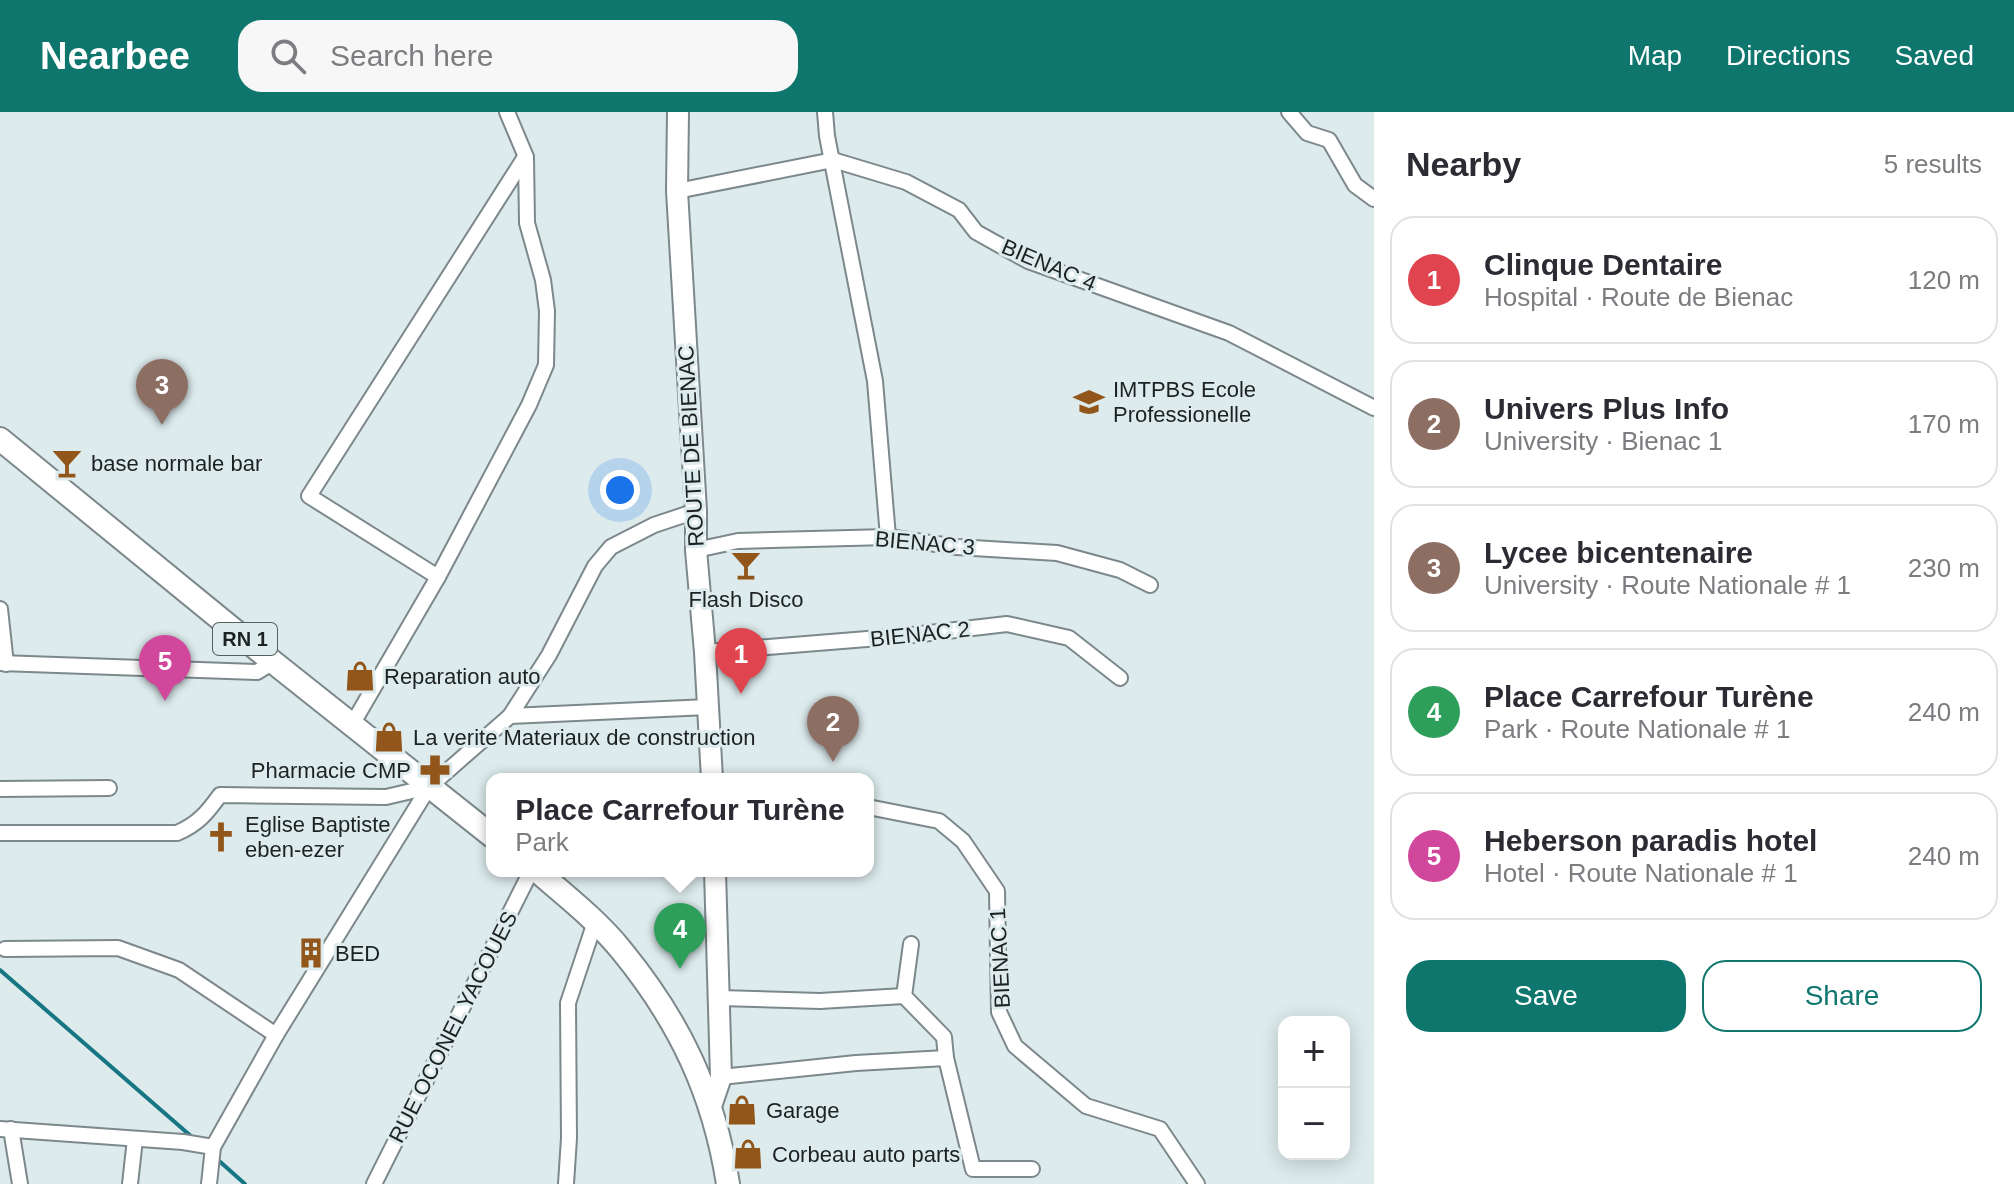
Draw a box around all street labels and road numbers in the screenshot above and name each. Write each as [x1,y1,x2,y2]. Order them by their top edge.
street label: BIENAC 4 [998,234,1100,296]
street label: ROUTE DE BIENAC [673,345,709,547]
street label: BIENAC 3 [874,526,976,560]
street label: BIENAC 2 [869,616,971,652]
road number: RN 1 [213,623,277,655]
street label: RUE OCONEL YACOUES [384,907,522,1147]
street label: BIENAC 1 [985,907,1015,1009]

